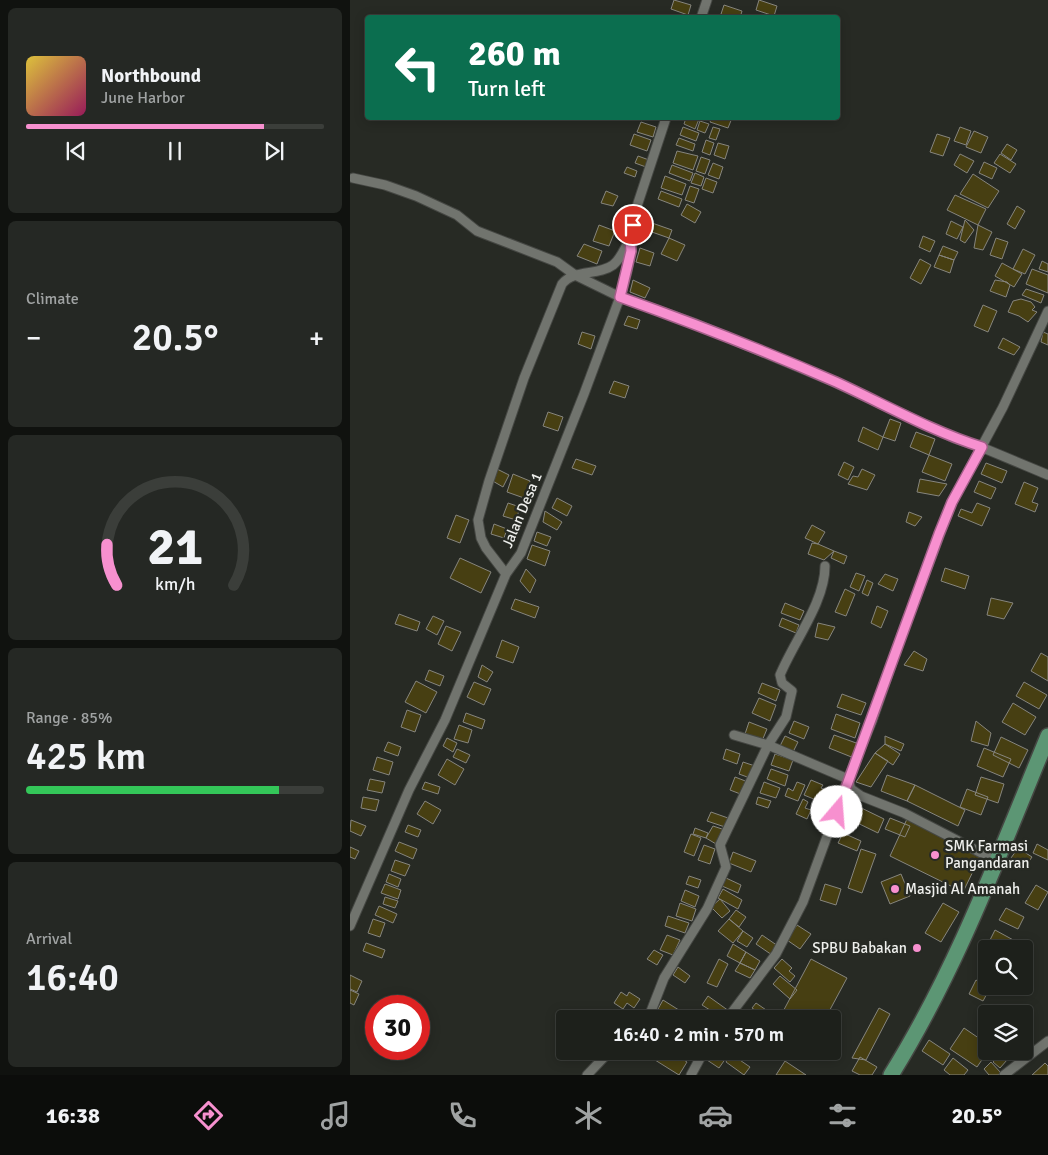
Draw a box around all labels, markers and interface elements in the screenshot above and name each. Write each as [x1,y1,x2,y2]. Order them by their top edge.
text: 260 m [468,32,561,75]
icon: left [385,35,450,100]
text: Northbound [101,64,201,88]
text: Turn left [468,75,546,102]
text: June Harbor [101,88,185,108]
icon: previous [62,137,90,165]
icon: pause [161,137,189,165]
icon: next [260,137,288,165]
pin [612,204,654,246]
icon: arrive [619,211,647,239]
text: Climate [26,289,79,309]
text: 20.5° [132,314,218,361]
text: − [26,321,41,355]
text: + [309,321,324,355]
street label: Jalan Desa 1 [498,470,546,550]
text: 21 [147,515,203,579]
text: km/h [155,573,195,595]
text: Range · 85% [26,708,112,728]
text: 425 km [26,733,146,780]
position arrow [810,785,862,837]
place label: SMK Farmasi Pangandaran [945,837,1029,872]
marker: SMK Farmasi Pangandaran [929,849,941,861]
place label: Masjid Al Amanah [905,880,1020,898]
marker: Masjid Al Amanah [889,883,901,895]
text: Arrival [26,929,72,949]
place label: SPBU Babakan [812,939,907,957]
map controls [978,940,1033,1060]
button: search [978,940,1033,995]
marker: SPBU Babakan [911,942,923,954]
text: 16:40 [26,954,119,1001]
speed limit sign: 30 [365,995,430,1060]
button: layers [978,1005,1033,1060]
text: 16:40 · 2 min · 570 m [613,1023,784,1047]
icon: directions [191,1098,226,1133]
icon: music [318,1098,353,1133]
icon: phone [445,1098,480,1133]
icon: climate [571,1098,606,1133]
icon: car [698,1098,733,1133]
icon: filters [825,1098,860,1133]
text: 16:38 [46,1102,100,1129]
text: 20.5° [951,1102,1002,1129]

